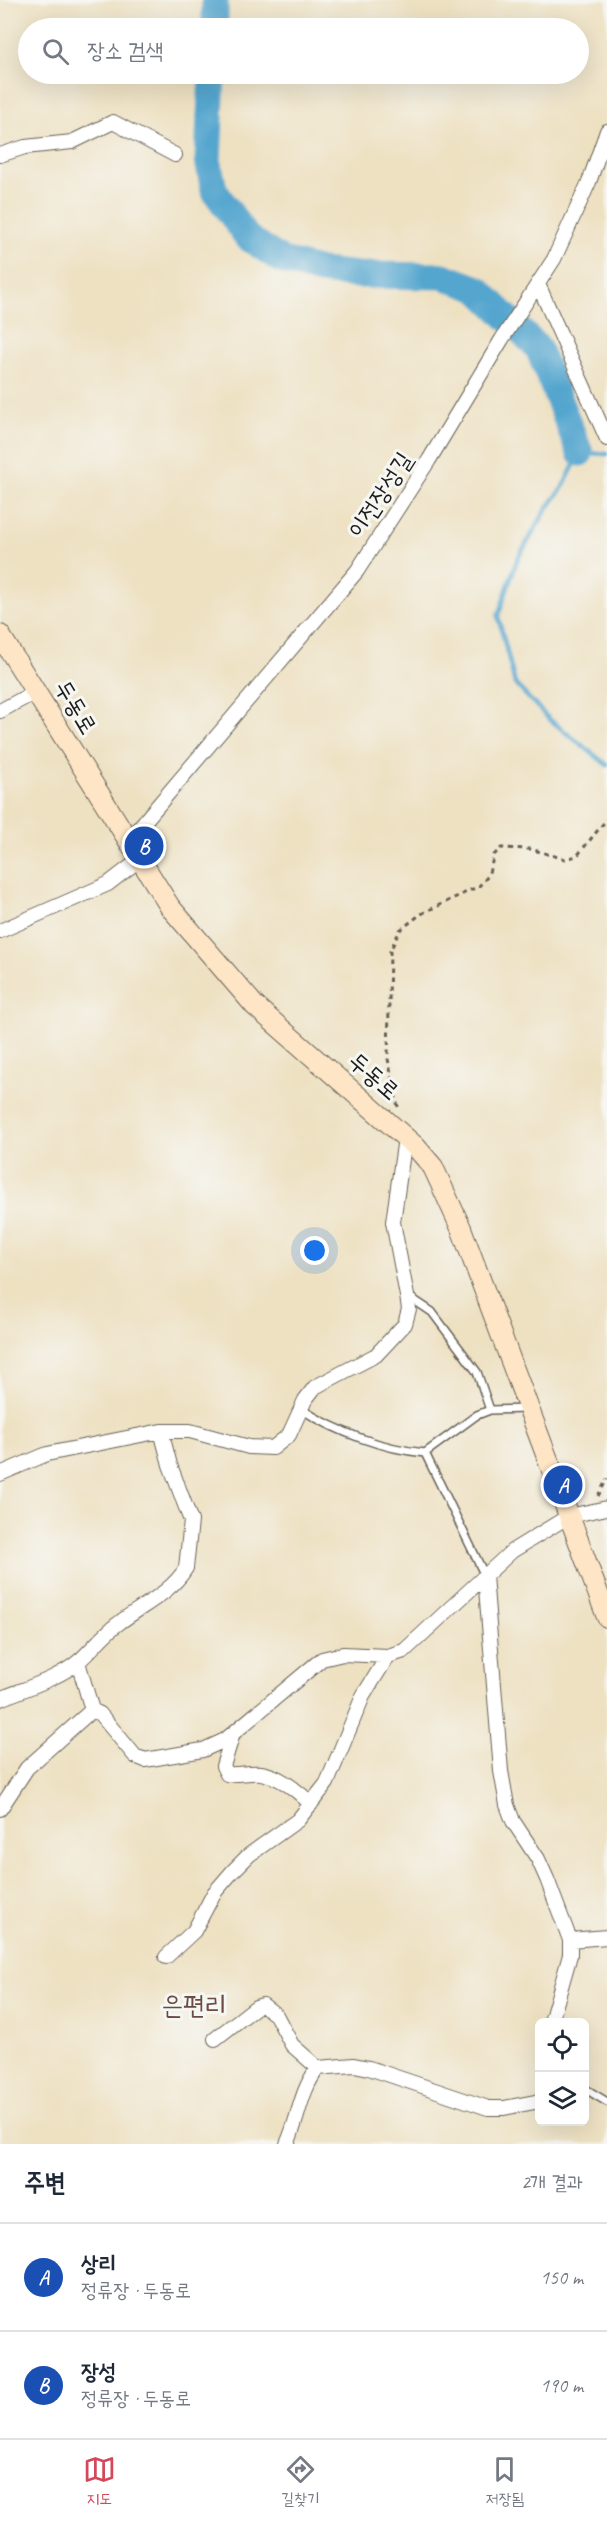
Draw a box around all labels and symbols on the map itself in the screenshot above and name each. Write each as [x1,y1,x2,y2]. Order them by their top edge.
street label: 이전장성길 [341,446,419,544]
street label: 두동로 [48,674,104,740]
pin: B [124,824,164,868]
street label: 두동로 [342,1046,406,1106]
your location [300,1236,329,1265]
pin: A [544,1462,582,1508]
district label: 은편리 [161,1988,227,2022]

